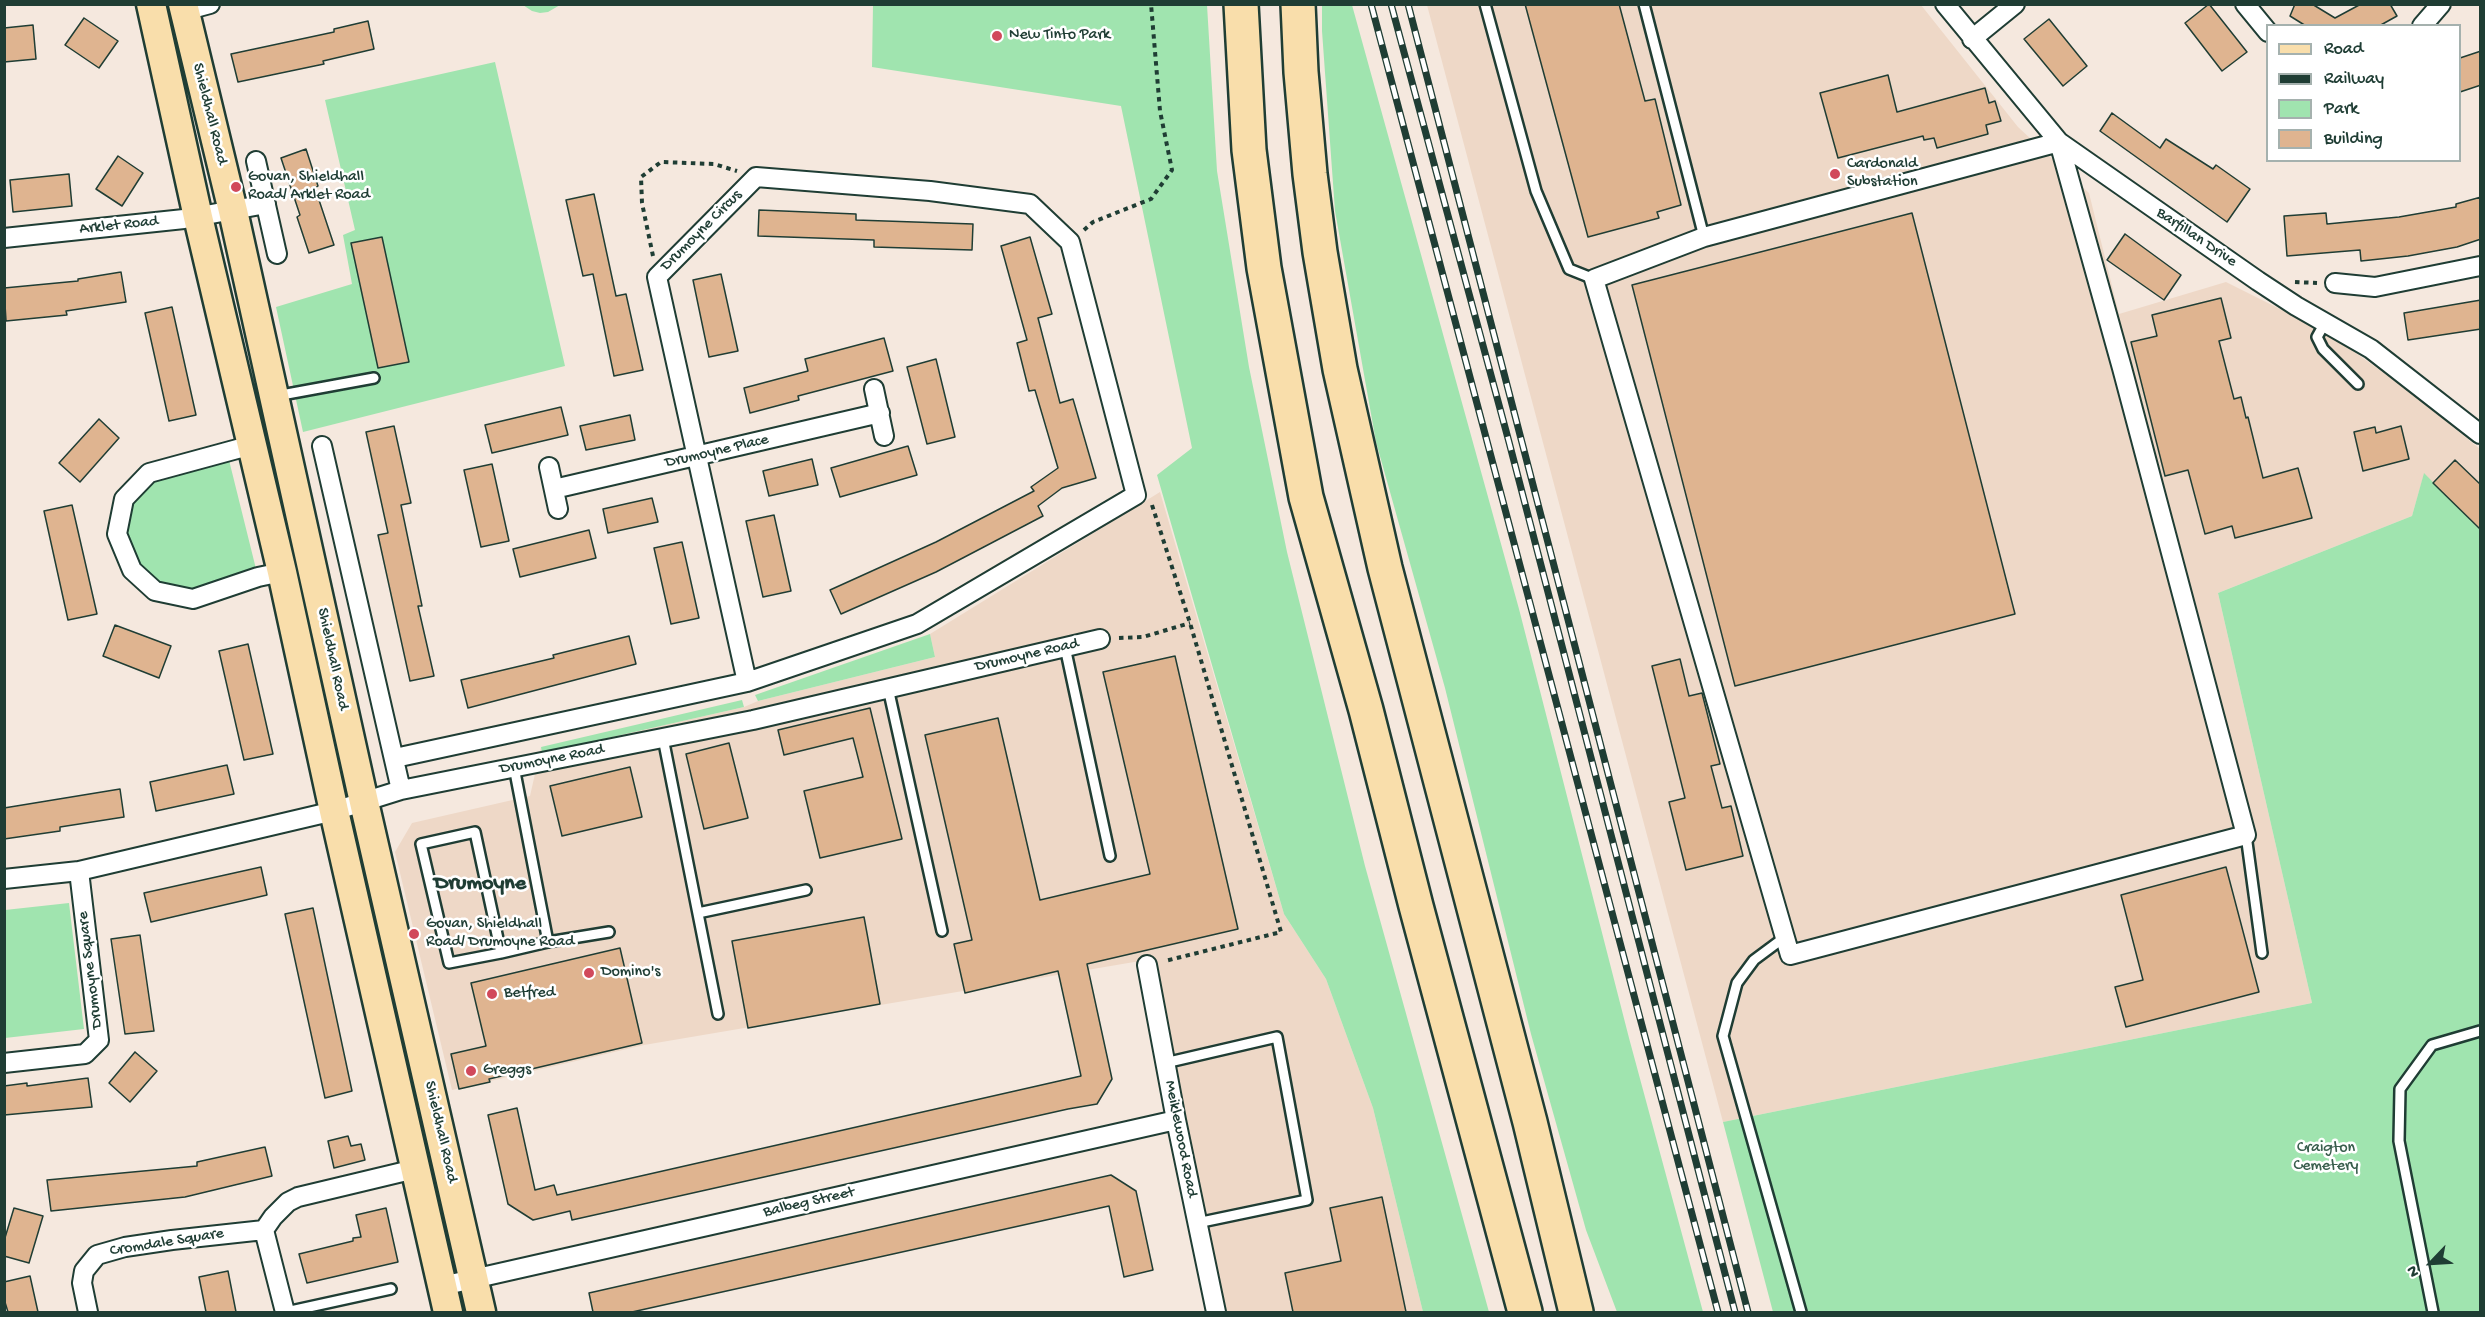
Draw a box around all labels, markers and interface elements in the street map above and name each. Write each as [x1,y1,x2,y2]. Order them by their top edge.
legend [2266,24,2461,162]
place label: New Tinto Park [1009,26,1110,46]
marker: New Tinto Park [990,29,1004,43]
text: Road [2324,39,2363,60]
street label: Shieldhall Road [187,61,231,167]
text: Railway [2324,69,2384,90]
text: Park [2324,99,2358,120]
text: Building [2324,129,2383,150]
place label: Cardonald Substation [1847,155,1918,193]
marker: Cardonald Substation [1828,167,1842,181]
place label: Govan, Shieldhall Road/ Arklet Road [248,168,370,206]
marker: Govan, Shieldhall Road/ Arklet Road [229,180,243,194]
street label: Drumoyne Circus [657,186,747,276]
street label: Barfillan Drive [2152,204,2240,272]
street label: Arklet Road [79,212,159,240]
street label: Drumoyne Place [663,431,771,473]
street label: Shieldhall Road [312,606,352,712]
street label: Drumoyne Road [973,635,1081,677]
street label: Drumoyne Road [498,740,606,780]
district label: Drumoyne [434,872,526,898]
street label: Drumoyne Square [74,910,108,1030]
place label: Govan, Shieldhall Road/ Drumoyne Road [426,915,574,953]
marker: Govan, Shieldhall Road/ Drumoyne Road [407,927,421,941]
place label: Domino's [601,963,660,983]
marker: Domino's [582,966,596,980]
place label: Betfred [504,984,555,1004]
marker: Betfred [485,987,499,1001]
place label: Greggs [483,1061,531,1081]
marker: Greggs [464,1064,478,1078]
street label: Shieldhall Road [419,1079,461,1185]
street label: Meiklewood Road [1159,1079,1201,1199]
park label: Craigton Cemetery [2294,1139,2358,1177]
street label: Balbeg Street [762,1183,856,1223]
street label: Cromdale Square [109,1225,225,1261]
north arrow [2401,1233,2461,1293]
text: N [2403,1262,2425,1280]

